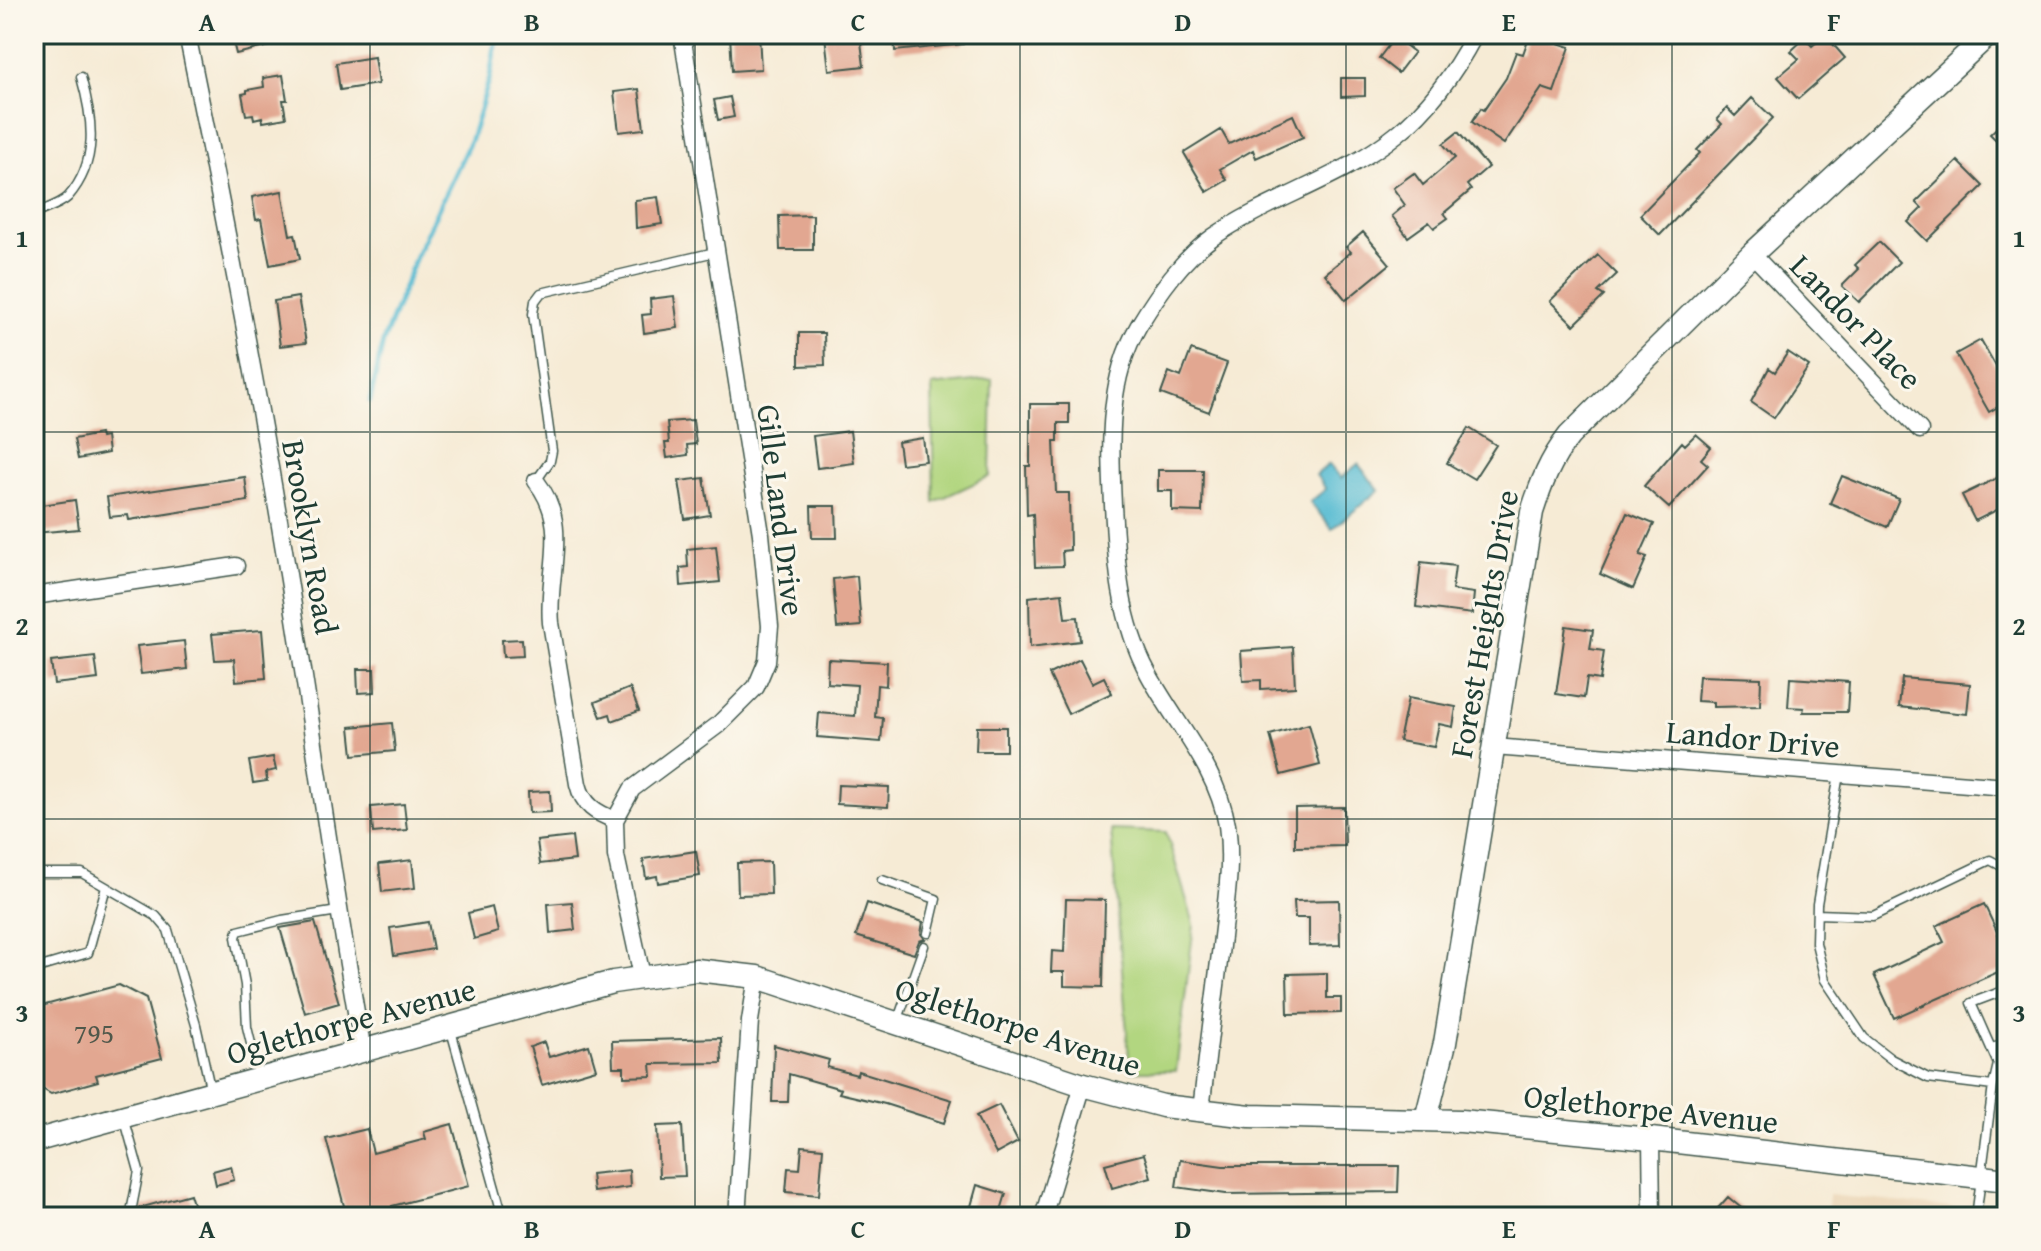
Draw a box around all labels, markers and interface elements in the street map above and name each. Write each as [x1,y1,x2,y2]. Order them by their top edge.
text: A [199,2,216,41]
text: B [524,2,540,41]
text: C [851,2,865,41]
text: D [1175,2,1191,41]
text: E [1502,2,1516,41]
text: F [1827,2,1841,41]
text: 1 [15,218,29,257]
text: 1 [2012,218,2026,257]
street label: Landor Place [1779,243,1933,400]
street label: Gille Land Drive [745,402,818,618]
street label: Brooklyn Road [270,436,351,638]
street label: Forest Heights Drive [1437,486,1530,762]
text: 2 [15,606,29,645]
text: 2 [2012,606,2026,645]
street label: Landor Drive [1664,708,1842,770]
street label: Oglethorpe Avenue [221,965,480,1076]
street label: Oglethorpe Avenue [889,965,1147,1088]
text: 3 [15,993,29,1032]
text: 3 [2012,993,2026,1032]
house number: 795 [74,1012,114,1053]
street label: Oglethorpe Avenue [1521,1072,1781,1145]
text: A [199,1209,216,1248]
text: B [524,1209,540,1248]
text: C [851,1209,865,1248]
text: D [1175,1209,1191,1248]
text: E [1502,1209,1516,1248]
text: F [1827,1209,1841,1248]

